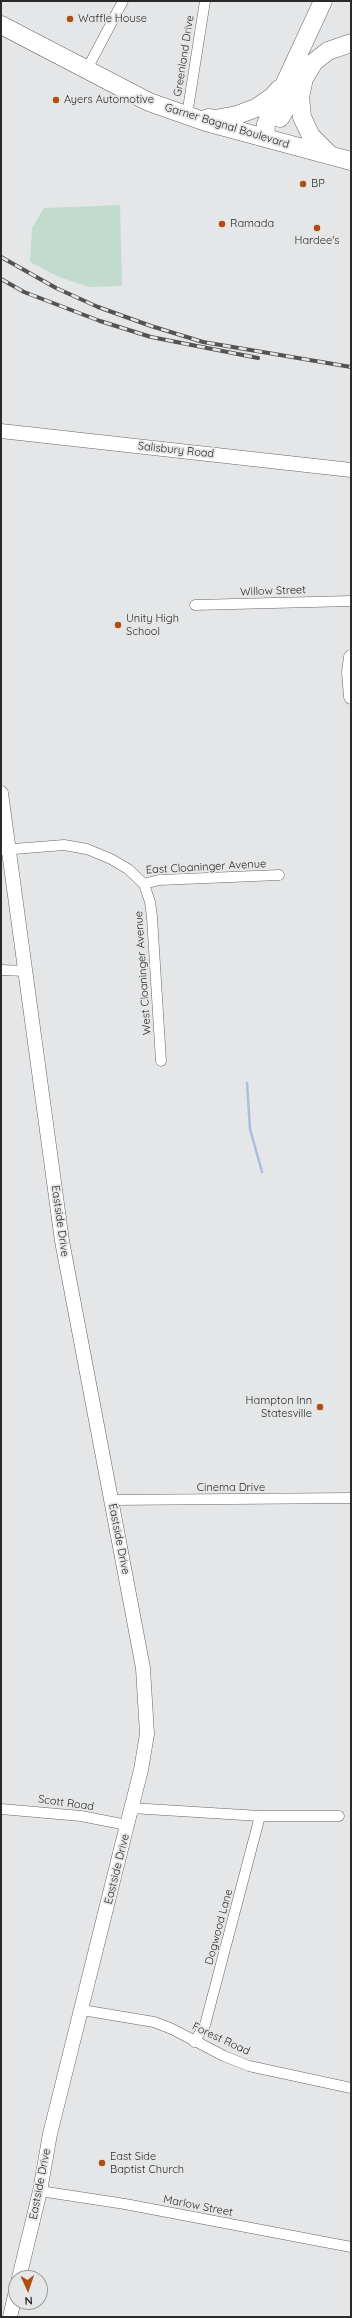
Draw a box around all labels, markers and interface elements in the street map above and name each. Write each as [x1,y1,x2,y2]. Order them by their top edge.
place label: Waffle House [78,12,147,26]
marker: Waffle House [65,14,75,24]
street label: Greenland Drive [171,14,197,98]
place label: Ayers Automotive [64,93,154,107]
marker: Ayers Automotive [51,95,61,105]
street label: Garner Bagnal Boulevard [163,101,291,151]
place label: BP [311,177,325,191]
marker: BP [298,179,308,189]
place label: Ramada [230,217,274,231]
marker: Ramada [217,219,227,229]
marker: Hardee's [312,223,322,233]
place label: Hardee's [295,234,339,248]
street label: Salisbury Road [137,439,215,461]
street label: Willow Street [240,583,306,599]
place label: Unity High School [126,612,179,638]
marker: Unity High School [113,620,123,630]
street label: East Cloaninger Avenue [145,857,267,877]
street label: West Cloaninger Avenue [132,911,154,1035]
street label: Eastside Drive [48,1184,72,1258]
place label: Hampton Inn Statesville [246,1394,312,1420]
marker: Hampton Inn Statesville [315,1402,325,1412]
street label: Cinema Drive [197,1481,265,1495]
street label: Eastside Drive [106,1502,132,1576]
street label: Scott Road [37,1793,95,1813]
street label: Eastside Drive [102,1833,132,1905]
street label: Dogwood Lane [203,1888,235,1966]
street label: Forest Road [190,2020,252,2058]
street label: Eastside Drive [27,2147,53,2221]
place label: East Side Baptist Church [110,2150,184,2176]
marker: East Side Baptist Church [97,2158,107,2168]
street label: Marlow Street [162,2193,234,2219]
north arrow [8,2270,48,2310]
text: N [24,2294,33,2308]

